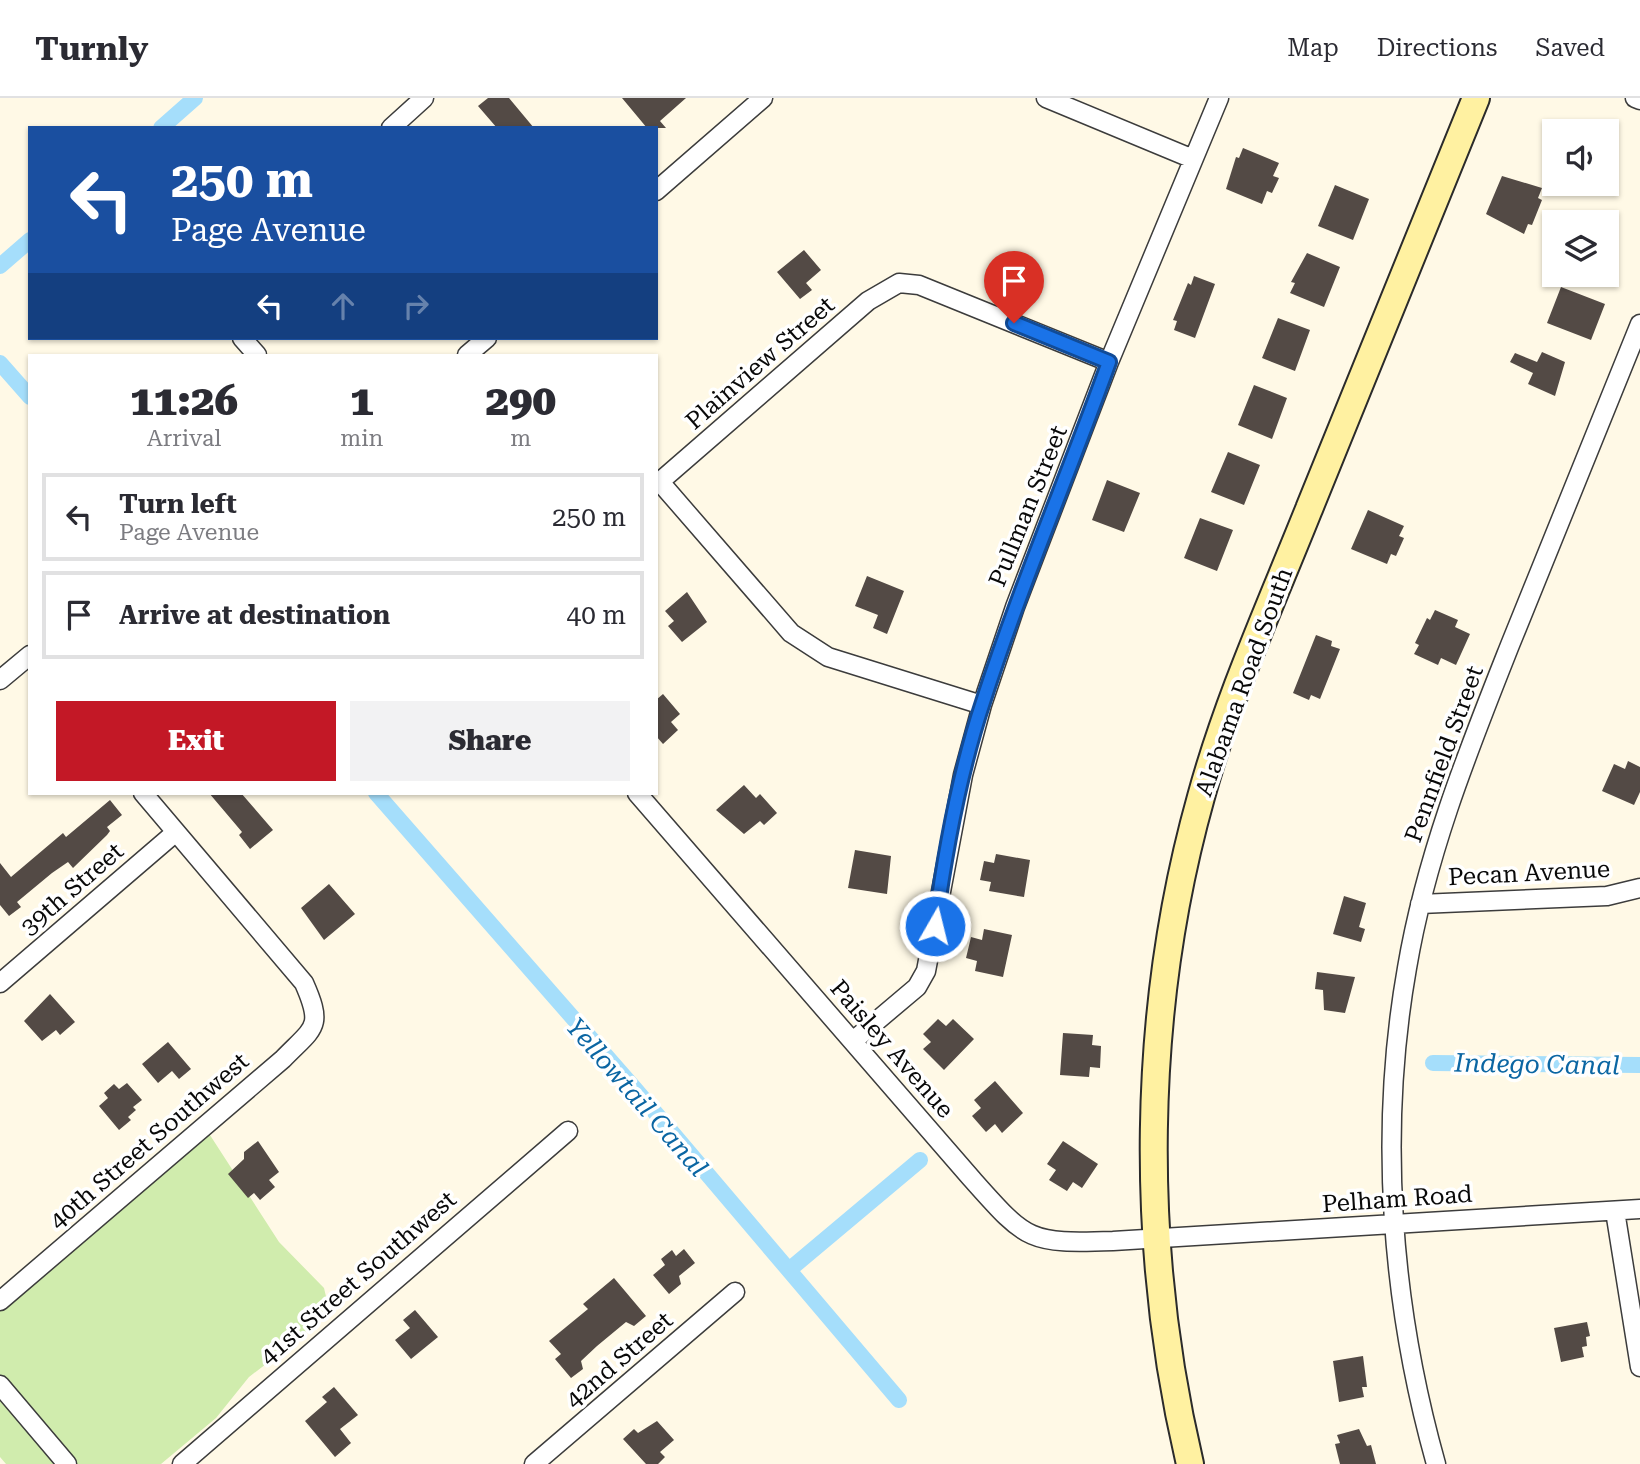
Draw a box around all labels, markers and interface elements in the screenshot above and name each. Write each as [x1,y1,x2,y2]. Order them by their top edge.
text: Turnly [35,29,149,68]
text: Map [1287,34,1339,62]
text: Directions [1377,34,1497,62]
text: Saved [1535,34,1605,62]
map controls [1542,119,1619,287]
button: sound [1542,119,1619,196]
text: 250 m [171,152,313,209]
icon: left [56,154,147,245]
button: layers [1542,210,1619,287]
text: Page Avenue [171,211,366,249]
pin [984,251,1044,323]
icon: arrive [995,262,1033,300]
icon: left [251,287,289,325]
icon: ahead [324,287,362,325]
icon: right [397,287,435,325]
street label: Plainview Street [680,291,840,435]
text: 11:26 [130,376,238,425]
text: 1 [350,376,374,425]
text: 290 [485,376,556,425]
street label: Pullman Street [983,422,1073,590]
text: Arrival [147,425,221,452]
text: min [340,425,383,452]
text: m [510,425,531,452]
text: Turn left [119,489,237,519]
icon: left [60,498,98,536]
text: 250 m [552,502,626,532]
text: Page Avenue [119,519,259,546]
street label: Alabama Road South [1190,564,1298,800]
icon: arrive [60,596,98,634]
text: Arrive at destination [119,600,390,630]
text: 40 m [567,600,626,630]
street label: Pennfield Street [1399,662,1489,846]
button: Exit [56,701,336,781]
button: Share [350,701,630,781]
street label: 39th Street [15,837,129,941]
street label: Pecan Avenue [1447,855,1611,891]
position arrow [898,889,972,963]
street label: Paisley Avenue [824,974,960,1124]
water label: Yellowtail Canal [560,1012,714,1182]
street label: 40th Street Southwest [44,1047,254,1235]
water label: Indego Canal [1453,1048,1620,1080]
street label: Pelham Road [1321,1180,1473,1218]
street label: 41st Street Southwest [254,1185,462,1371]
street label: 42nd Street [560,1306,678,1414]

